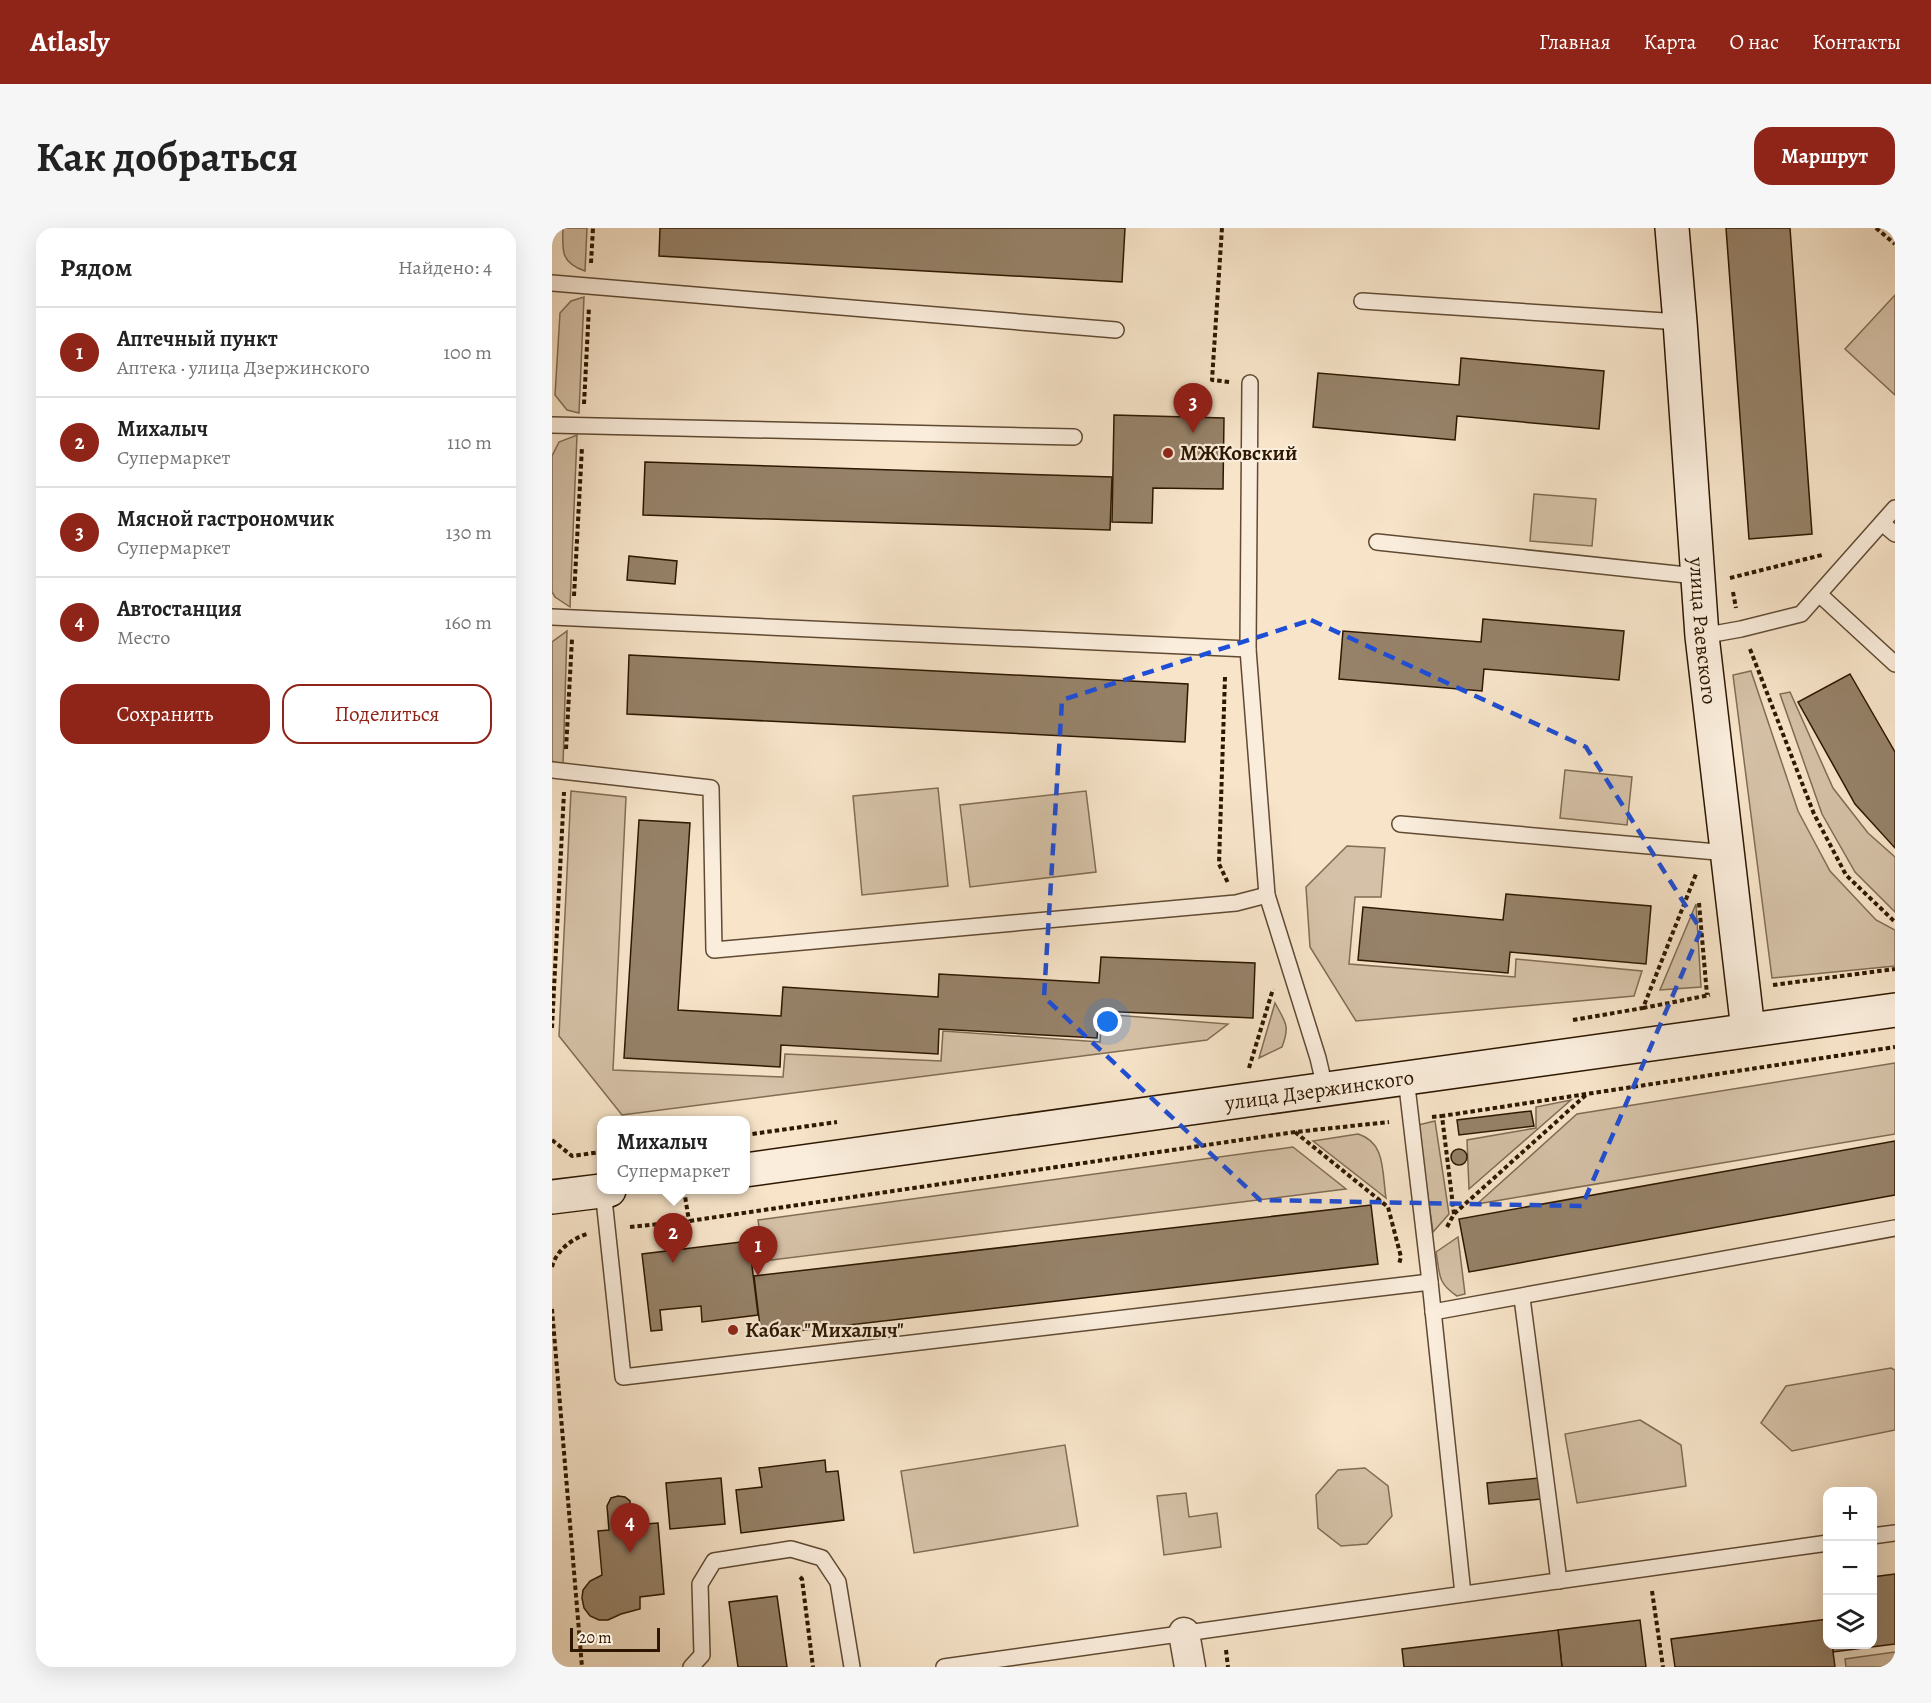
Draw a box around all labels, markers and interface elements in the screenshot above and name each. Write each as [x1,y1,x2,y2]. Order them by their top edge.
text: Atlasly [30,23,109,61]
text: Главная [1539,28,1611,56]
text: Карта [1644,28,1696,56]
text: О нас [1729,28,1779,56]
text: Контакты [1812,28,1901,56]
button: Маршрут [1754,127,1895,185]
text: Как добраться [36,128,298,185]
text: Рядом [60,250,132,285]
text: Найдено: 4 [398,254,492,281]
text: Аптечный пункт [117,324,278,354]
text: 1 [76,339,83,366]
text: 100 m [443,339,492,366]
text: Аптека · улица Дзержинского [117,354,370,381]
pin: 3 [1174,384,1212,433]
text: Михалыч [117,414,208,444]
text: 2 [75,429,84,456]
text: 110 m [447,429,492,456]
place label: МЖКовский [1180,439,1297,467]
text: Супермаркет [117,444,231,471]
marker: МЖКовский [1161,446,1175,460]
text: Мясной гастрономчик [117,504,334,534]
text: 3 [75,519,84,546]
text: 130 m [446,519,492,546]
text: Супермаркет [117,534,231,561]
street label: улица Раевского [1682,555,1724,706]
text: Автостанция [117,594,242,624]
text: 4 [75,609,84,636]
text: 160 m [445,609,492,636]
text: Место [117,624,170,651]
button: Сохранить [60,684,270,744]
button: Поделиться [282,684,492,744]
your location [1093,1007,1122,1036]
street label: улица Дзержинского [1222,1063,1416,1117]
popup [597,1116,750,1194]
text: Михалыч [617,1127,708,1157]
text: Супермаркет [617,1157,730,1184]
pin: 2 [654,1214,692,1263]
pin: 1 [738,1226,778,1276]
place label: Кабак "Михалыч" [745,1316,904,1344]
marker: Кабак "Михалыч" [726,1323,740,1337]
map controls [1823,1487,1877,1649]
button: + [1823,1487,1877,1541]
pin: 4 [610,1504,650,1553]
button: − [1823,1541,1877,1595]
button: layers [1823,1595,1877,1649]
scale bar [570,1625,660,1652]
text: 20 m [579,1627,612,1649]

